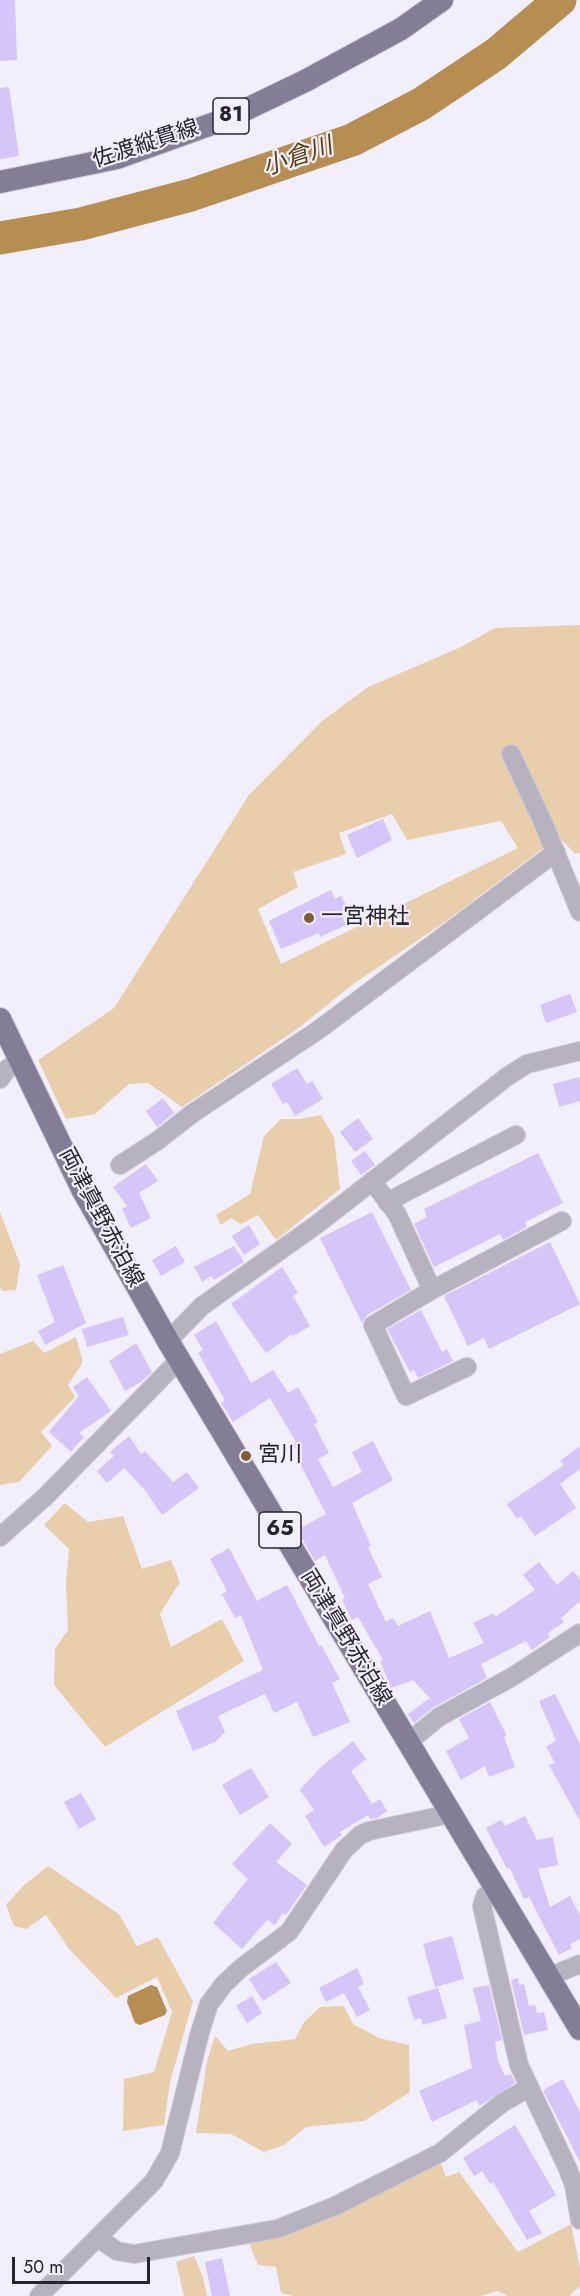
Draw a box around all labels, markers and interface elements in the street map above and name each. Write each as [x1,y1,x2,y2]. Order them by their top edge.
road number: 81 [213,98,249,134]
street label: 佐渡縦貫線 [90,115,202,175]
water label: 小倉川 [259,133,337,183]
place label: 一宮神社 [321,905,409,931]
marker: 一宮神社 [302,911,316,925]
street label: 両津真野赤泊線 [52,1144,148,1292]
place label: 宮川 [258,1443,302,1469]
marker: 宮川 [239,1449,253,1463]
road number: 65 [259,1512,301,1548]
street label: 両津真野赤泊線 [294,1565,396,1711]
scale bar [15,2245,153,2283]
text: 50 m [23,2254,63,2280]

